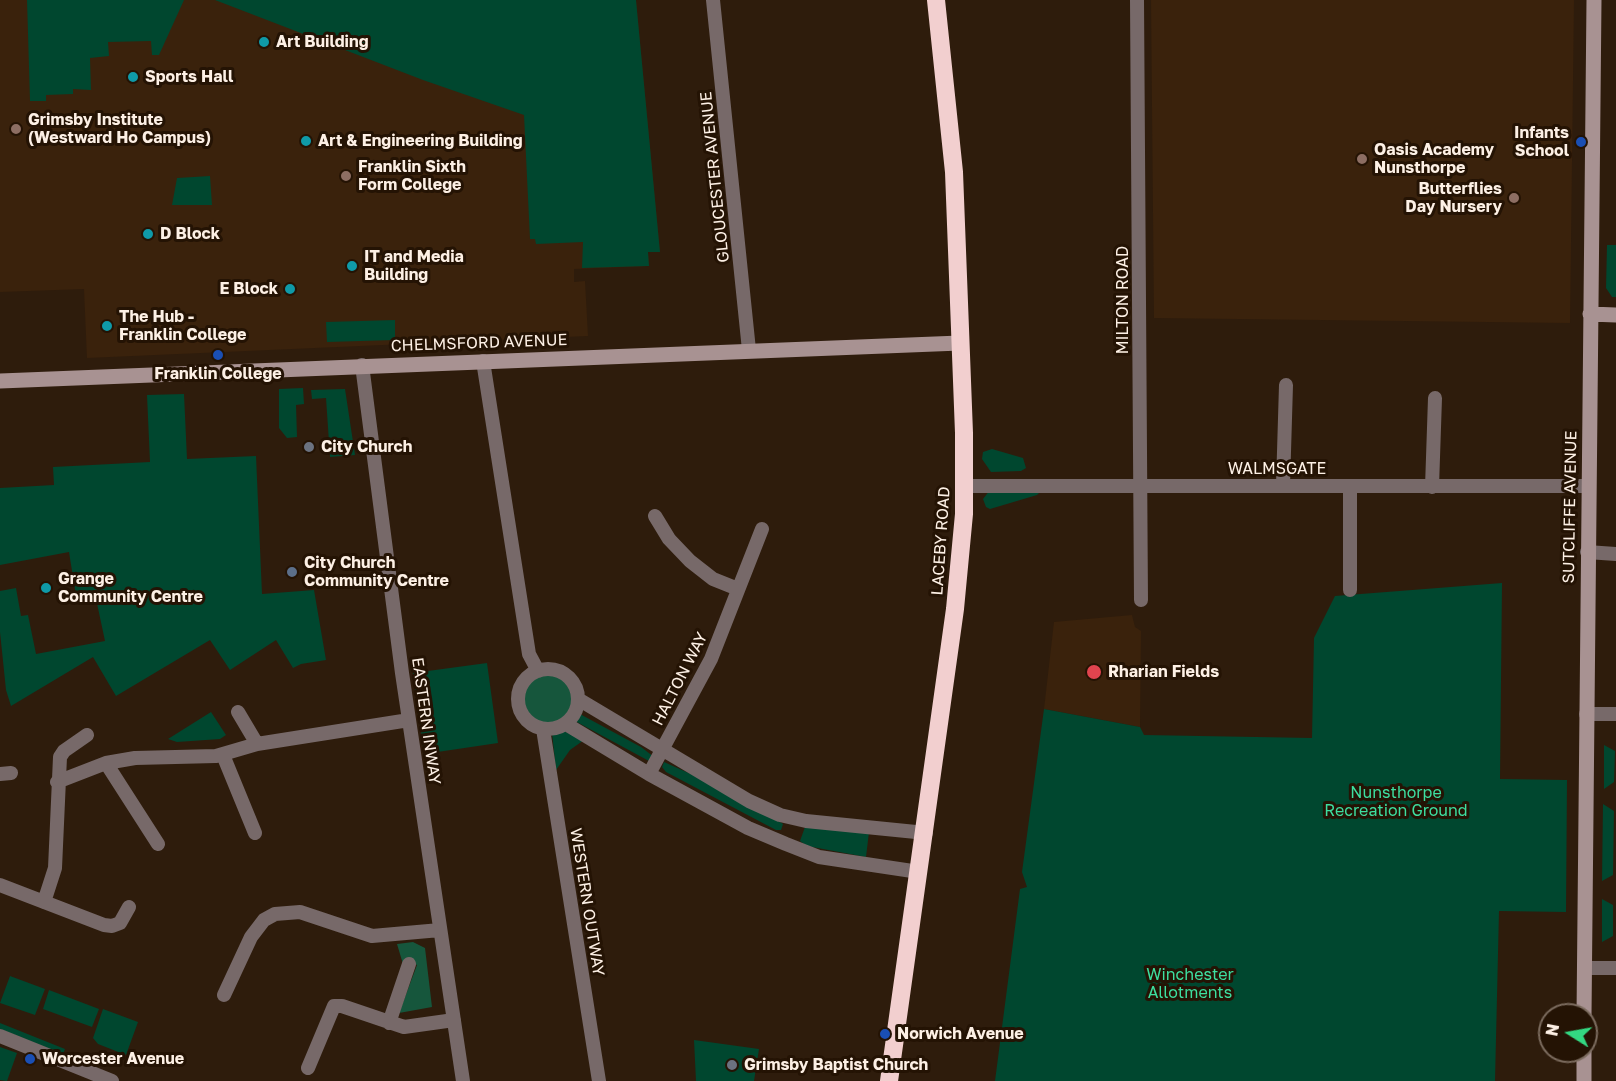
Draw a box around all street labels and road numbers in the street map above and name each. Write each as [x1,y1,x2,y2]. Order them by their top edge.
street label: GLOUCESTER AVENUE [696,91,734,263]
street label: MILTON ROAD [1113,246,1133,354]
street label: CHELMSFORD AVENUE [390,330,568,356]
street label: SUTCLIFFE AVENUE [1559,430,1581,584]
street label: WALMSGATE [1228,459,1326,479]
street label: LACEBY ROAD [928,486,954,596]
street label: HALTON WAY [648,629,712,729]
street label: EASTERN INWAY [408,656,444,786]
street label: WESTERN OUTWAY [566,827,608,977]

